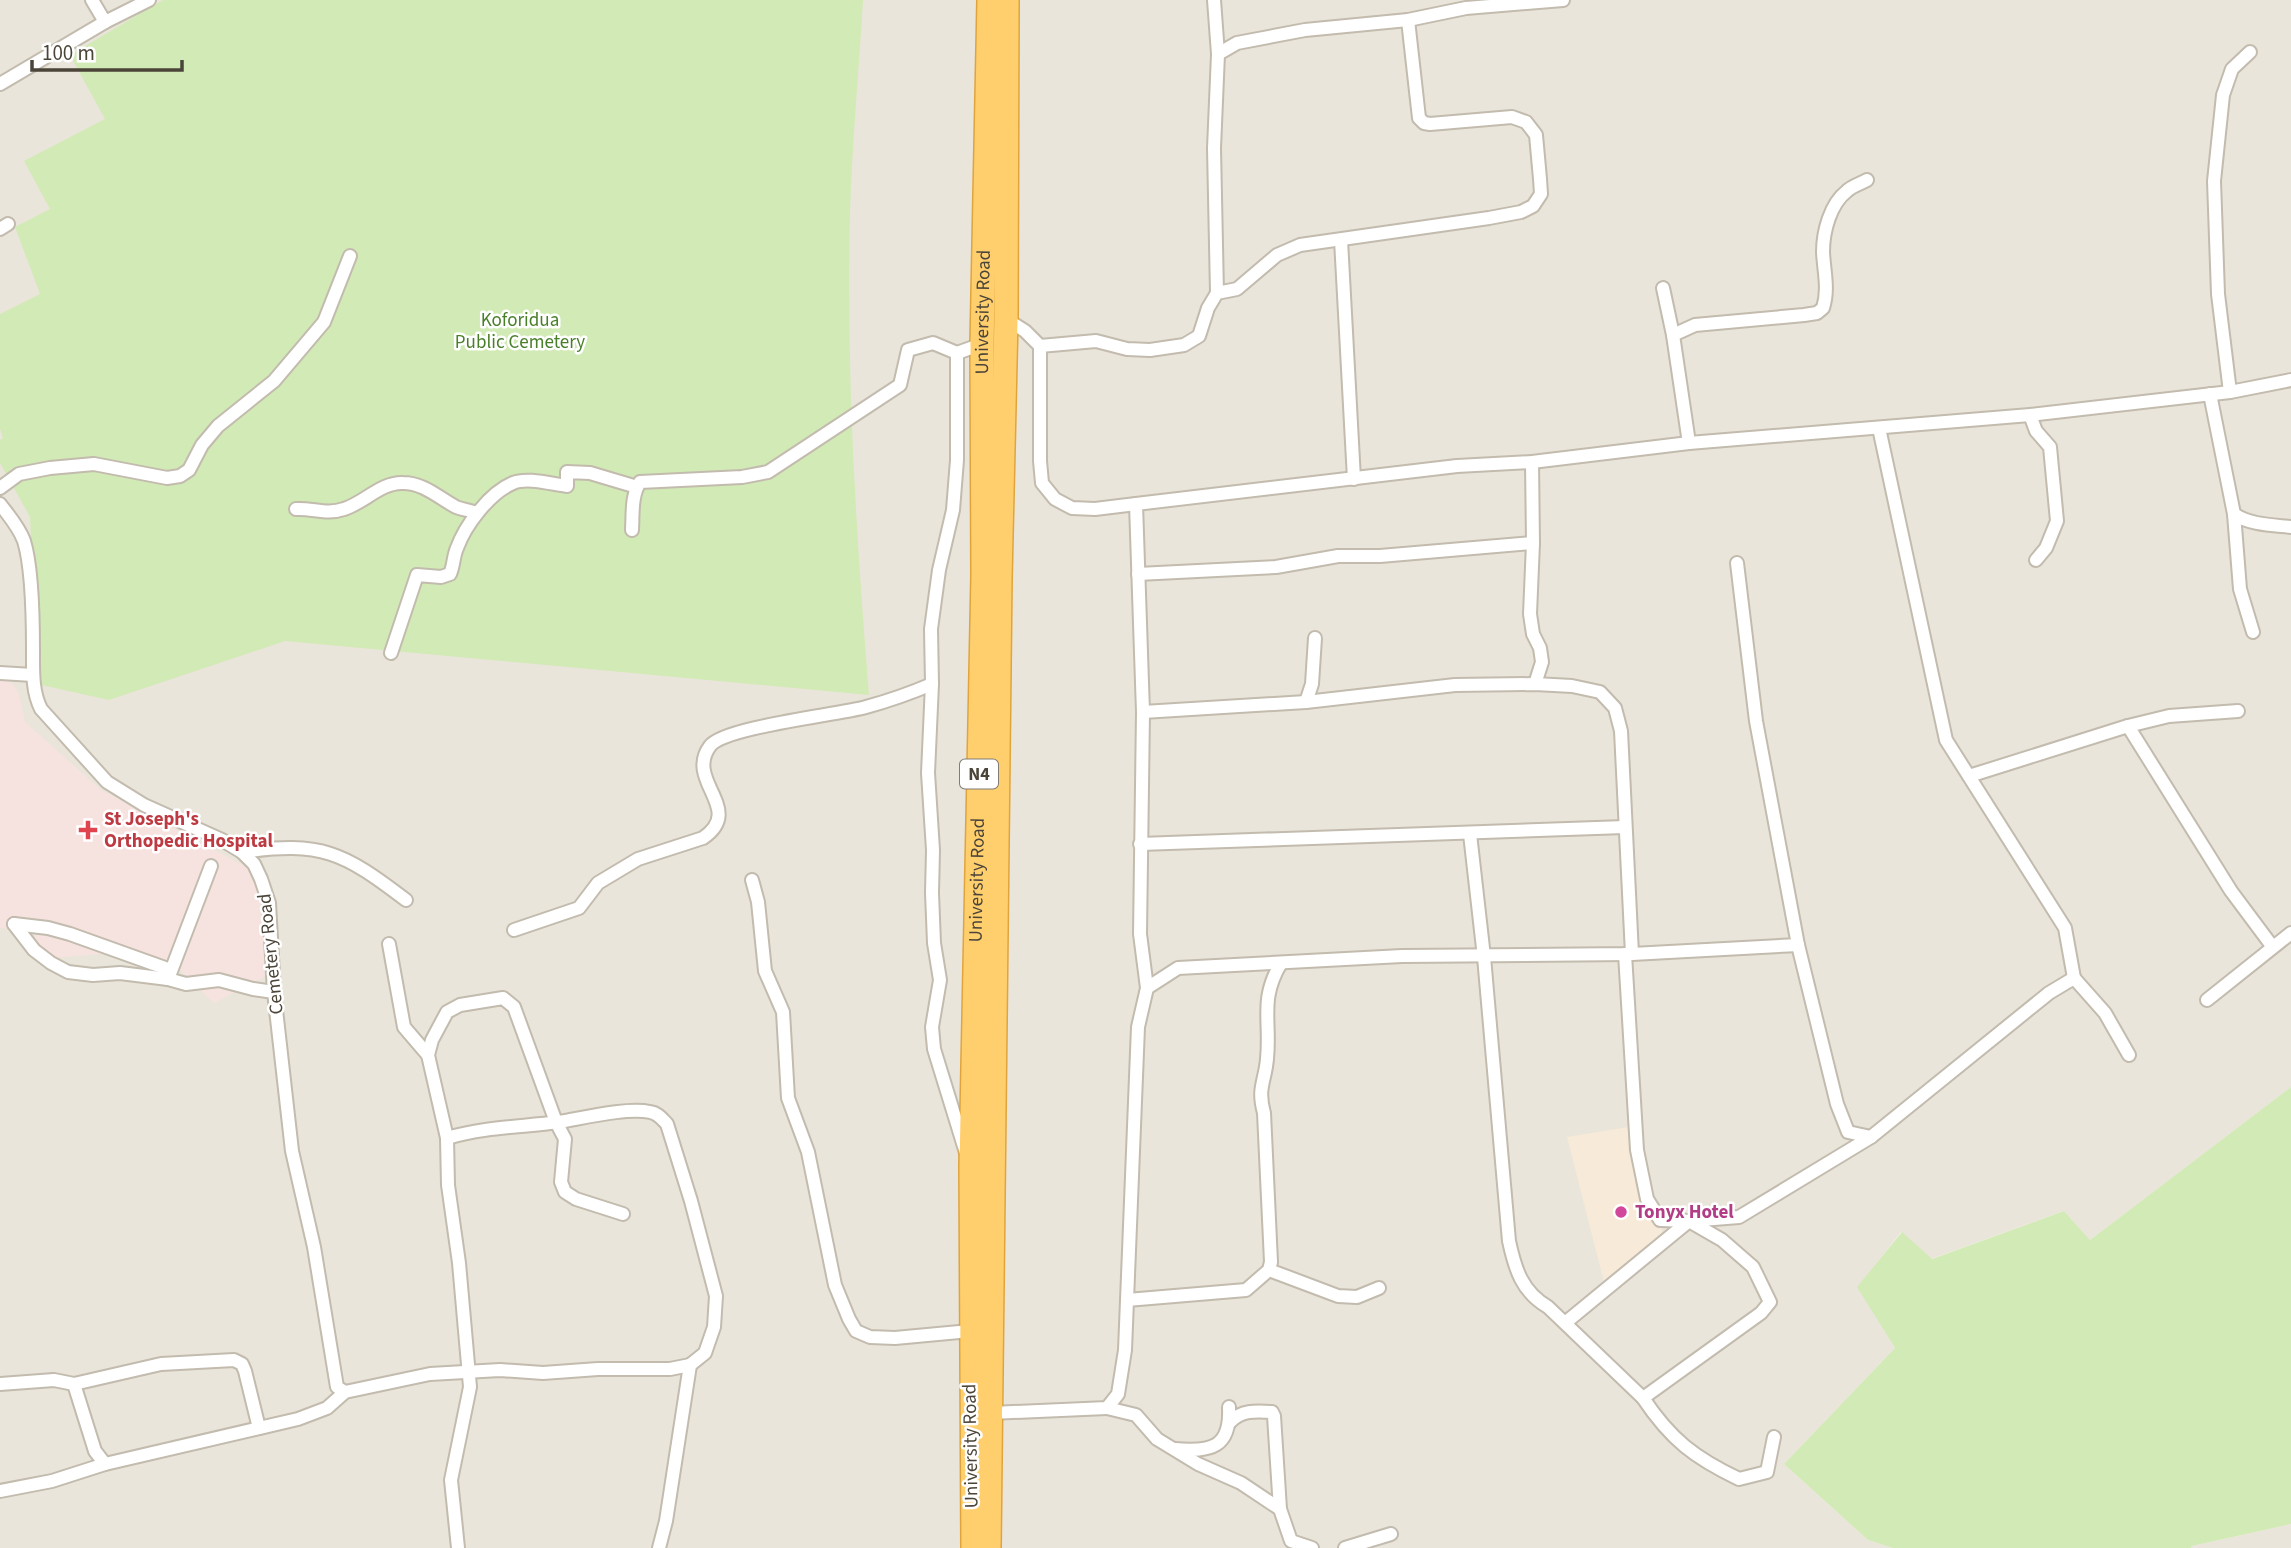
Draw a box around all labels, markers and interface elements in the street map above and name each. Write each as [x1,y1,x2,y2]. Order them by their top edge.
scale bar [32,28,182,72]
text: 100 m [42,38,95,68]
street label: University Road [968,250,997,375]
park label: Koforidua Public Cemetery [455,307,585,356]
road number: N4 [960,760,998,788]
place label: St Joseph's Orthopedic Hospital [104,806,273,855]
street label: University Road [962,817,992,943]
marker: St Joseph's Orthopedic Hospital [78,820,98,840]
street label: Cemetery Road [251,892,291,1016]
place label: Tonyx Hotel [1635,1199,1734,1226]
marker: Tonyx Hotel [1613,1204,1629,1220]
street label: University Road [956,1383,986,1509]

